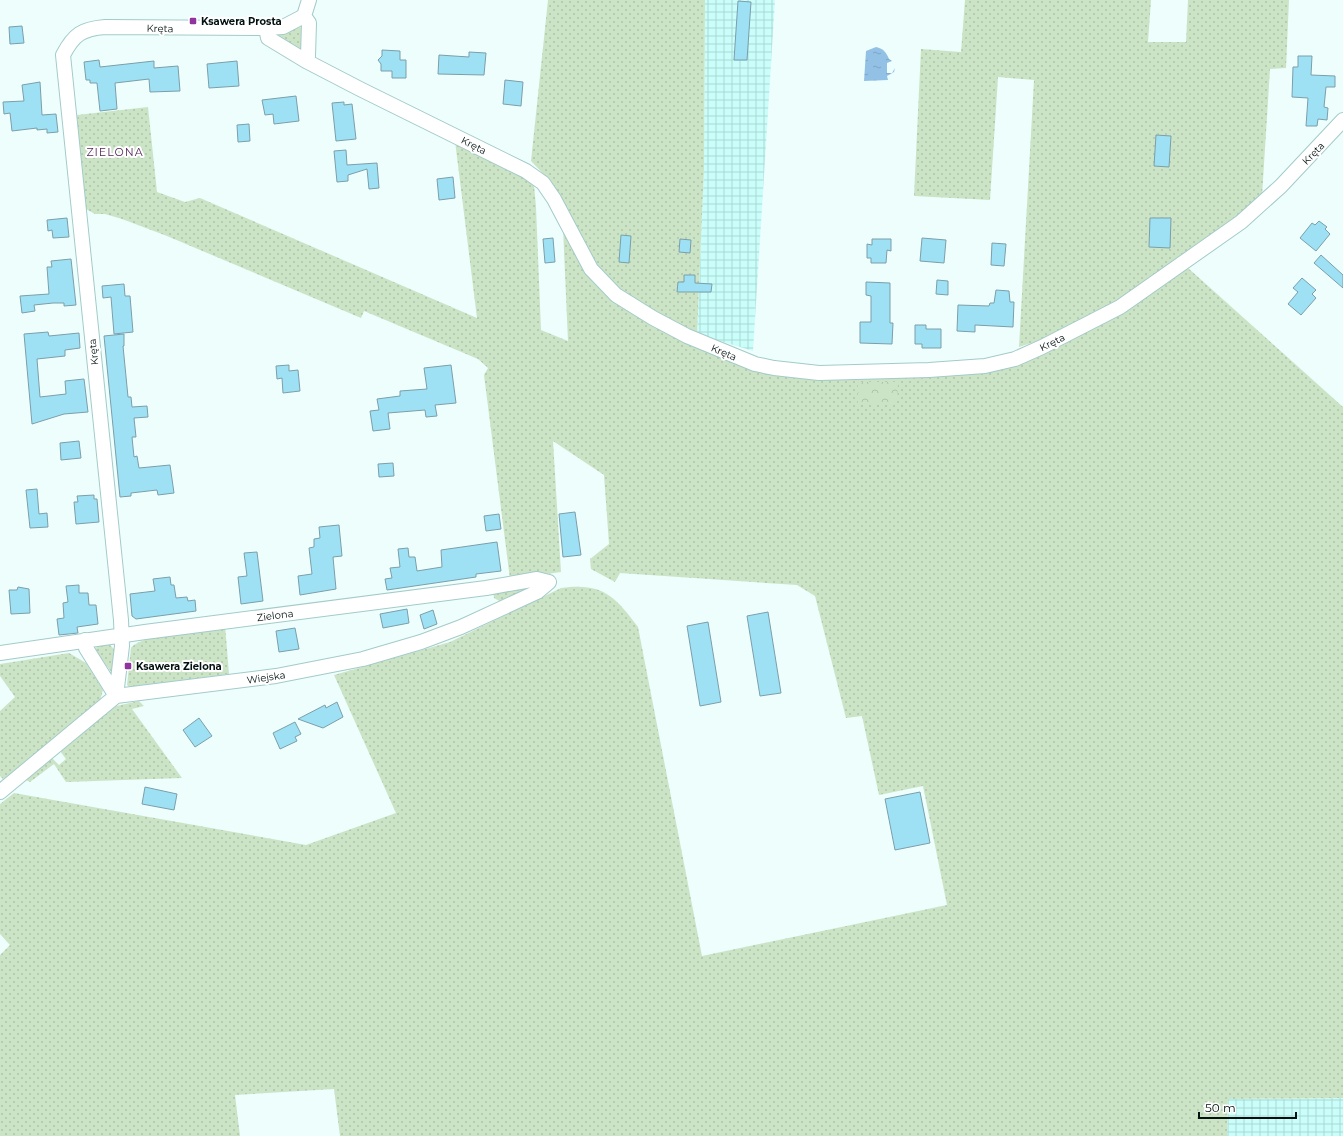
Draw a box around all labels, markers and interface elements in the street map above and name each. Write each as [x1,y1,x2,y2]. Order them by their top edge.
place label: Ksawera Prosta [201,15,282,28]
marker: Ksawera Prosta [188,16,198,26]
street label: Kręta [147,22,173,35]
street label: Kręta [459,134,489,157]
street label: Kręta [1299,139,1327,167]
district label: ZIELONA [86,145,144,159]
street label: Kręta [1037,331,1067,354]
street label: Kręta [86,338,101,366]
street label: Kręta [709,341,739,364]
street label: Zielona [256,607,294,624]
place label: Ksawera Zielona [136,660,222,673]
marker: Ksawera Zielona [123,661,133,671]
street label: Wiejska [246,668,286,687]
scale bar [1199,1094,1296,1120]
text: 50 m [1205,1100,1236,1115]

